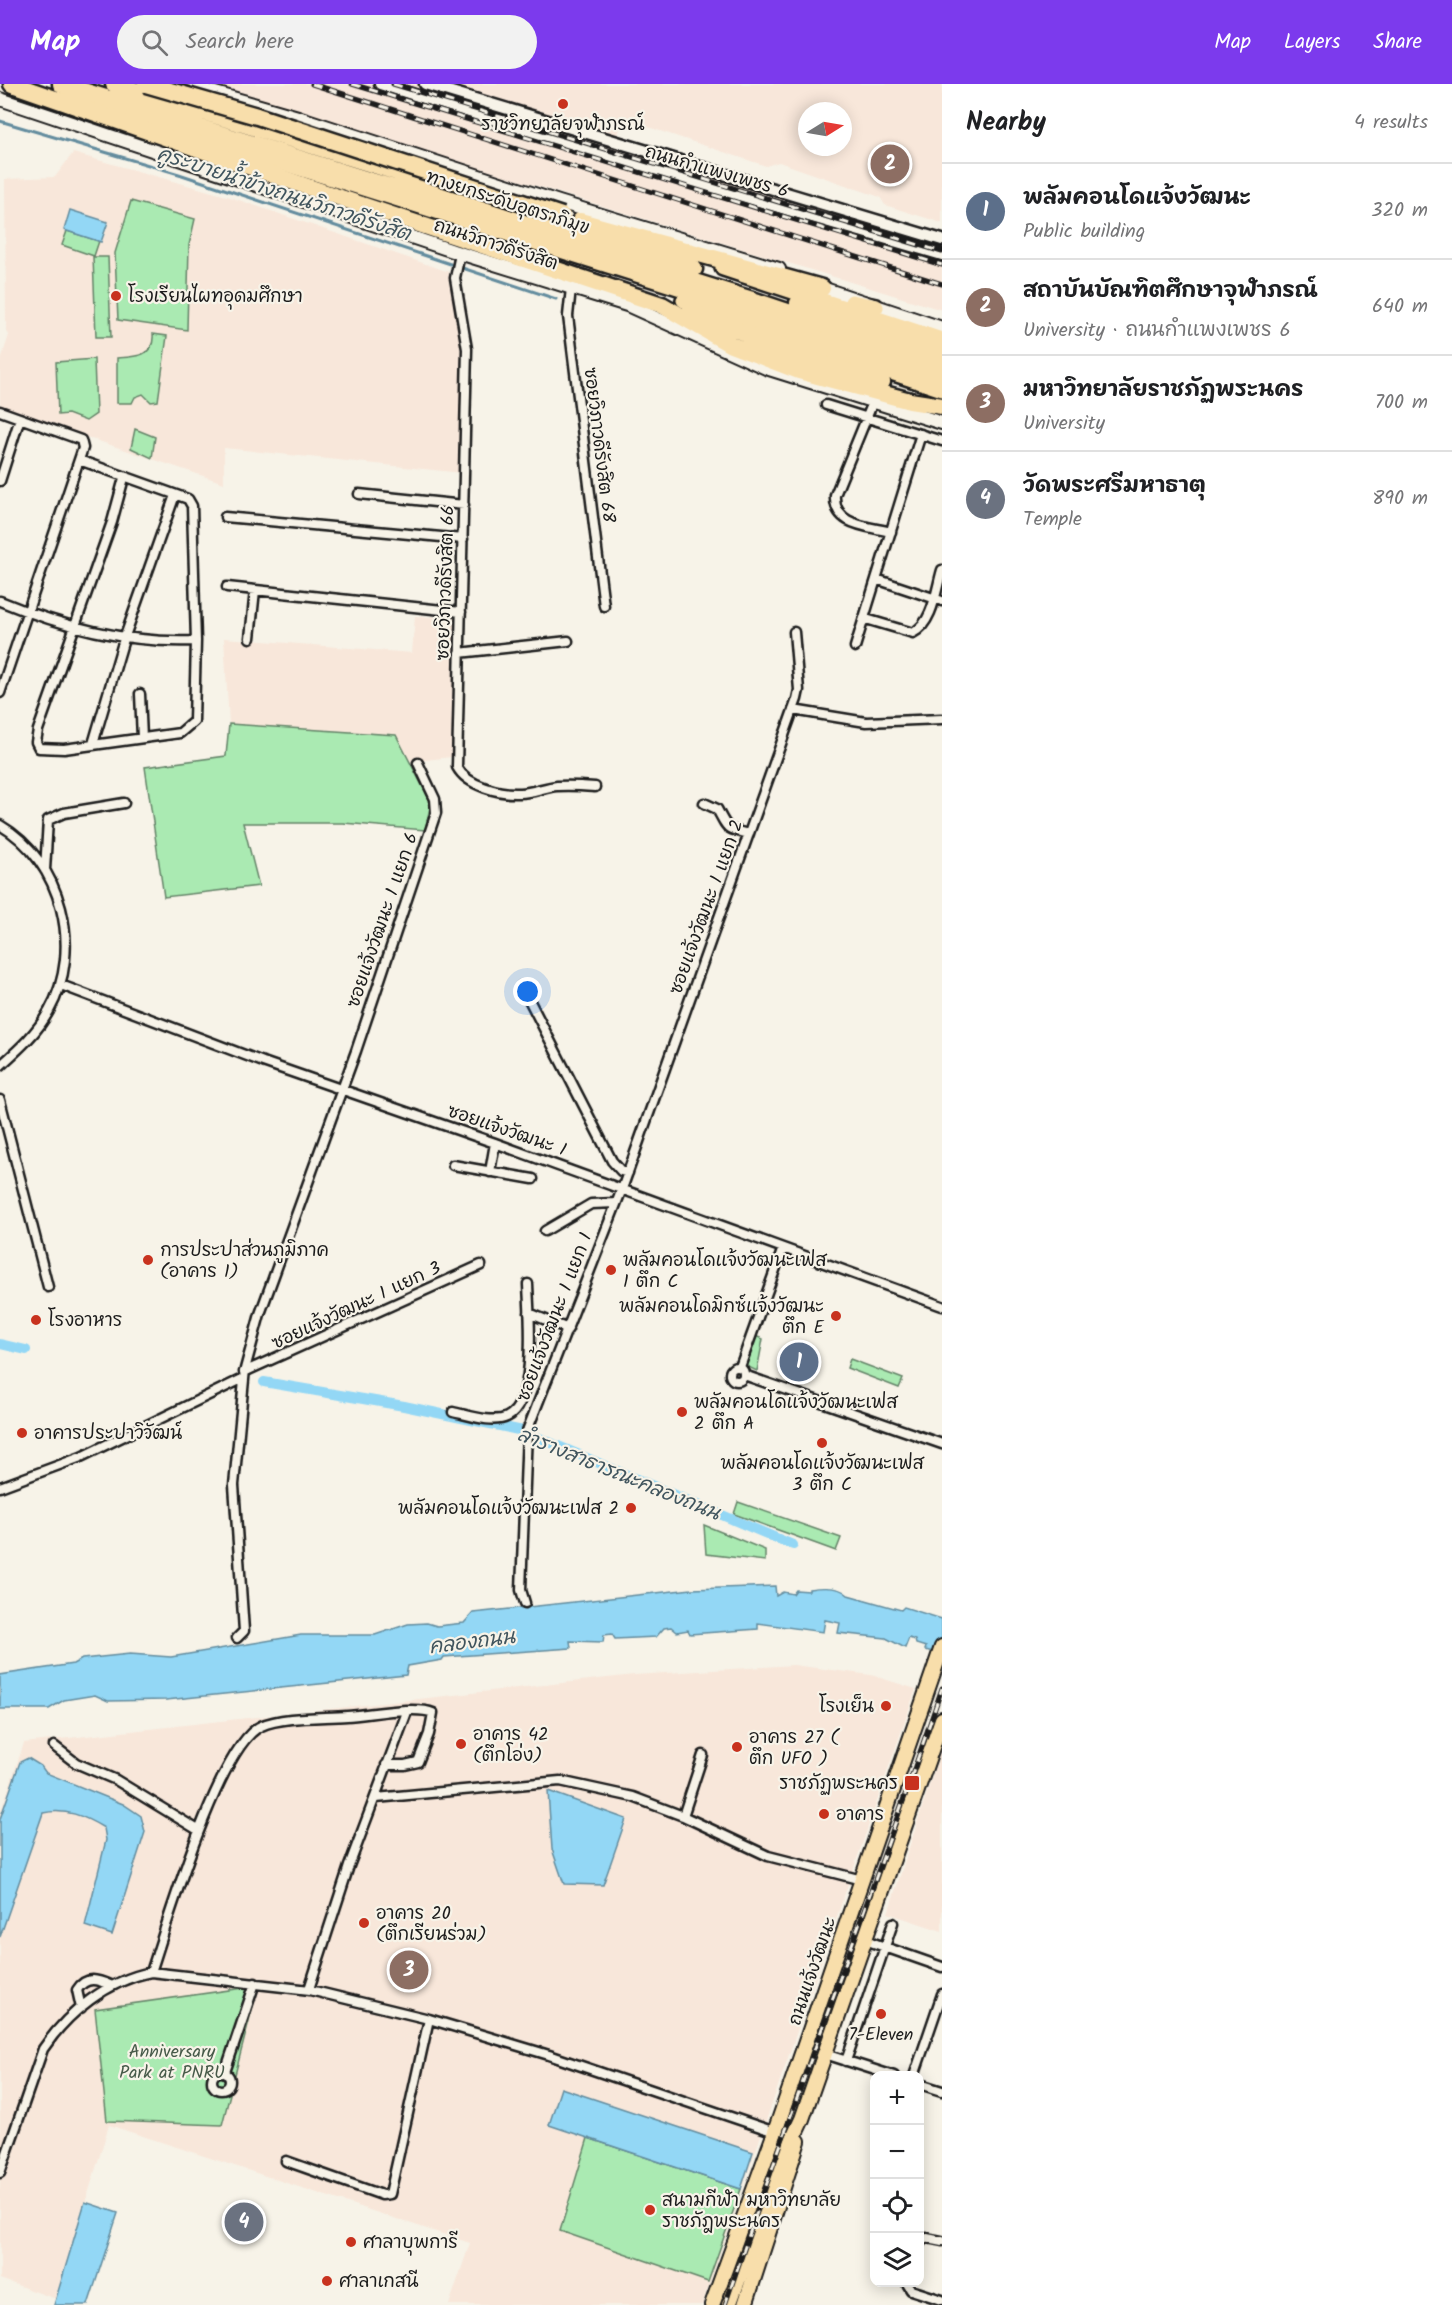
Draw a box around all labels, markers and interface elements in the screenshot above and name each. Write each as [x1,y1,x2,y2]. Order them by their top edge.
search box [117,15,537,69]
text: Map [30,20,81,65]
text: Search here [186,25,294,60]
icon: search [138,26,171,59]
text: Map [1214,26,1251,59]
text: Layers [1284,26,1340,59]
text: Share [1373,26,1422,59]
marker: ราชวิทยาลัยจุฬาภรณ์ [556,97,570,111]
north arrow [798,102,852,156]
text: Nearby [966,102,1046,144]
text: 4 results [1354,107,1428,139]
place label: ราชวิทยาลัยจุฬาภรณ์ [481,111,645,140]
water label: คูระบายน้ำข้างถนนวิภาวดีรังสิต [152,135,416,251]
street label: ถนนกำแพงเพชร 6 [641,138,792,207]
pin: 2 [870,142,910,187]
street label: ทางยกระดับอุตราภิมุข [422,163,593,244]
text: พลัมคอนโดแจ้งวัฒนะ [1023,181,1251,216]
text: 1 [982,195,989,227]
text: 320 m [1371,195,1428,227]
street label: ถนนวิภาวดีรังสิต [430,212,562,279]
text: Public building [1023,216,1145,248]
text: สถาบันบัณฑิตศึกษาจุฬาภรณ์ [1023,274,1318,309]
place label: โรงเรียนไผทอุดมศึกษา [128,283,303,312]
marker: โรงเรียนไผทอุดมศึกษา [109,289,123,303]
text: 2 [980,291,991,323]
text: 640 m [1372,291,1428,323]
text: University · ถนนกำแพงเพชร 6 [1023,315,1291,347]
street label: ซอยวิภาวดีรังสิต 68 [575,366,622,525]
text: มหาวิทยาลัยราชภัฏพระนคร [1023,373,1303,408]
text: 3 [980,387,991,419]
text: 700 m [1375,387,1428,419]
text: University [1023,408,1105,440]
text: วัดพระศรีมหาธาตุ [1023,469,1206,504]
text: 4 [980,483,991,515]
text: 890 m [1372,483,1428,515]
text: Temple [1023,504,1082,536]
street label: ซอยวิภาวดีรังสิต 66 [429,505,464,661]
street label: ซอยแจ้งวัฒนะ 1 แยก 2 [662,816,753,999]
street label: ซอยแจ้งวัฒนะ 1 แยก 6 [340,829,427,1012]
your location [513,977,542,1006]
street label: ซอยแจ้งวัฒนะ 1 [443,1097,570,1165]
street label: ซอยแจ้งวัฒนะ 1 แยก 1 [510,1229,601,1406]
place label: การประปาส่วนภูมิภาค (อาคาร 1) [160,1237,329,1287]
place label: พลัมคอนโดแจ้งวัฒนะเฟส 1 ตึก C [623,1247,827,1297]
marker: การประปาส่วนภูมิภาค (อาคาร 1) [141,1253,155,1267]
street label: ซอยแจ้งวัฒนะ 1 แยก 3 [267,1254,446,1358]
marker: พลัมคอนโดแจ้งวัฒนะเฟส 1 ตึก C [604,1263,618,1277]
place label: พลัมคอนโดมิกซ์แจ้งวัฒนะ ตึก E [619,1293,824,1343]
place label: โรงอาหาร [48,1307,122,1336]
marker: พลัมคอนโดมิกซ์แจ้งวัฒนะ ตึก E [829,1309,843,1323]
marker: โรงอาหาร [29,1313,43,1327]
pin: 1 [780,1340,818,1384]
place label: พลัมคอนโดแจ้งวัฒนะเฟส 2 ตึก A [694,1389,898,1439]
marker: พลัมคอนโดแจ้งวัฒนะเฟส 2 ตึก A [675,1405,689,1419]
water label: ลำรางสาธารณะคลองถนน [512,1419,726,1531]
place label: อาคารประปาวิวัฒน์ [34,1420,182,1449]
marker: อาคารประปาวิวัฒน์ [15,1426,29,1440]
marker: พลัมคอนโดแจ้งวัฒนะเฟส 3 ตึก C [815,1436,829,1450]
place label: พลัมคอนโดแจ้งวัฒนะเฟส 3 ตึก C [720,1450,925,1500]
place label: พลัมคอนโดแจ้งวัฒนะเฟส 2 [398,1495,619,1524]
marker: พลัมคอนโดแจ้งวัฒนะเฟส 2 [624,1501,638,1515]
water label: คลองถนน [427,1622,519,1664]
place label: โรงเย็น [819,1693,874,1722]
marker: โรงเย็น [879,1699,893,1713]
place label: อาคาร 42 (ตึกโอ่ง) [473,1721,549,1771]
place label: อาคาร 27 ( ตึก UFO ) [749,1724,840,1774]
marker: อาคาร 42 (ตึกโอ่ง) [454,1737,468,1751]
marker: อาคาร 27 ( ตึก UFO ) [730,1740,744,1754]
place label: ราชภัฏพระนคร [779,1770,898,1799]
marker: ราชภัฏพระนคร [903,1774,921,1792]
place label: อาคาร [836,1801,884,1830]
marker: อาคาร [817,1807,831,1821]
place label: อาคาร 20 (ตึกเรียนร่วม) [376,1900,487,1950]
street label: ถนนแจ้งวัฒนะ [781,1913,846,2030]
marker: อาคาร 20 (ตึกเรียนร่วม) [357,1916,371,1930]
pin: 3 [390,1948,428,1992]
marker: 7-Eleven [874,2007,888,2021]
place label: 7-Eleven [849,2021,913,2050]
park label: Anniversary Park at PNRU [119,2038,225,2088]
map controls [870,2071,924,2287]
button: + [870,2071,924,2125]
button: − [870,2125,924,2179]
button: locate [870,2179,924,2233]
place label: สนามกีฬา มหาวิทยาลัย ราชภัฎพระนคร [662,2187,841,2237]
pin: 4 [224,2200,264,2244]
marker: สนามกีฬา มหาวิทยาลัย ราชภัฎพระนคร [643,2203,657,2217]
place label: ศาลาบุพการี [363,2229,458,2258]
button: layers [870,2233,924,2287]
marker: ศาลาบุพการี [344,2235,358,2249]
place label: ศาลาเกสนี [339,2268,419,2297]
marker: ศาลาเกสนี [320,2274,334,2288]

